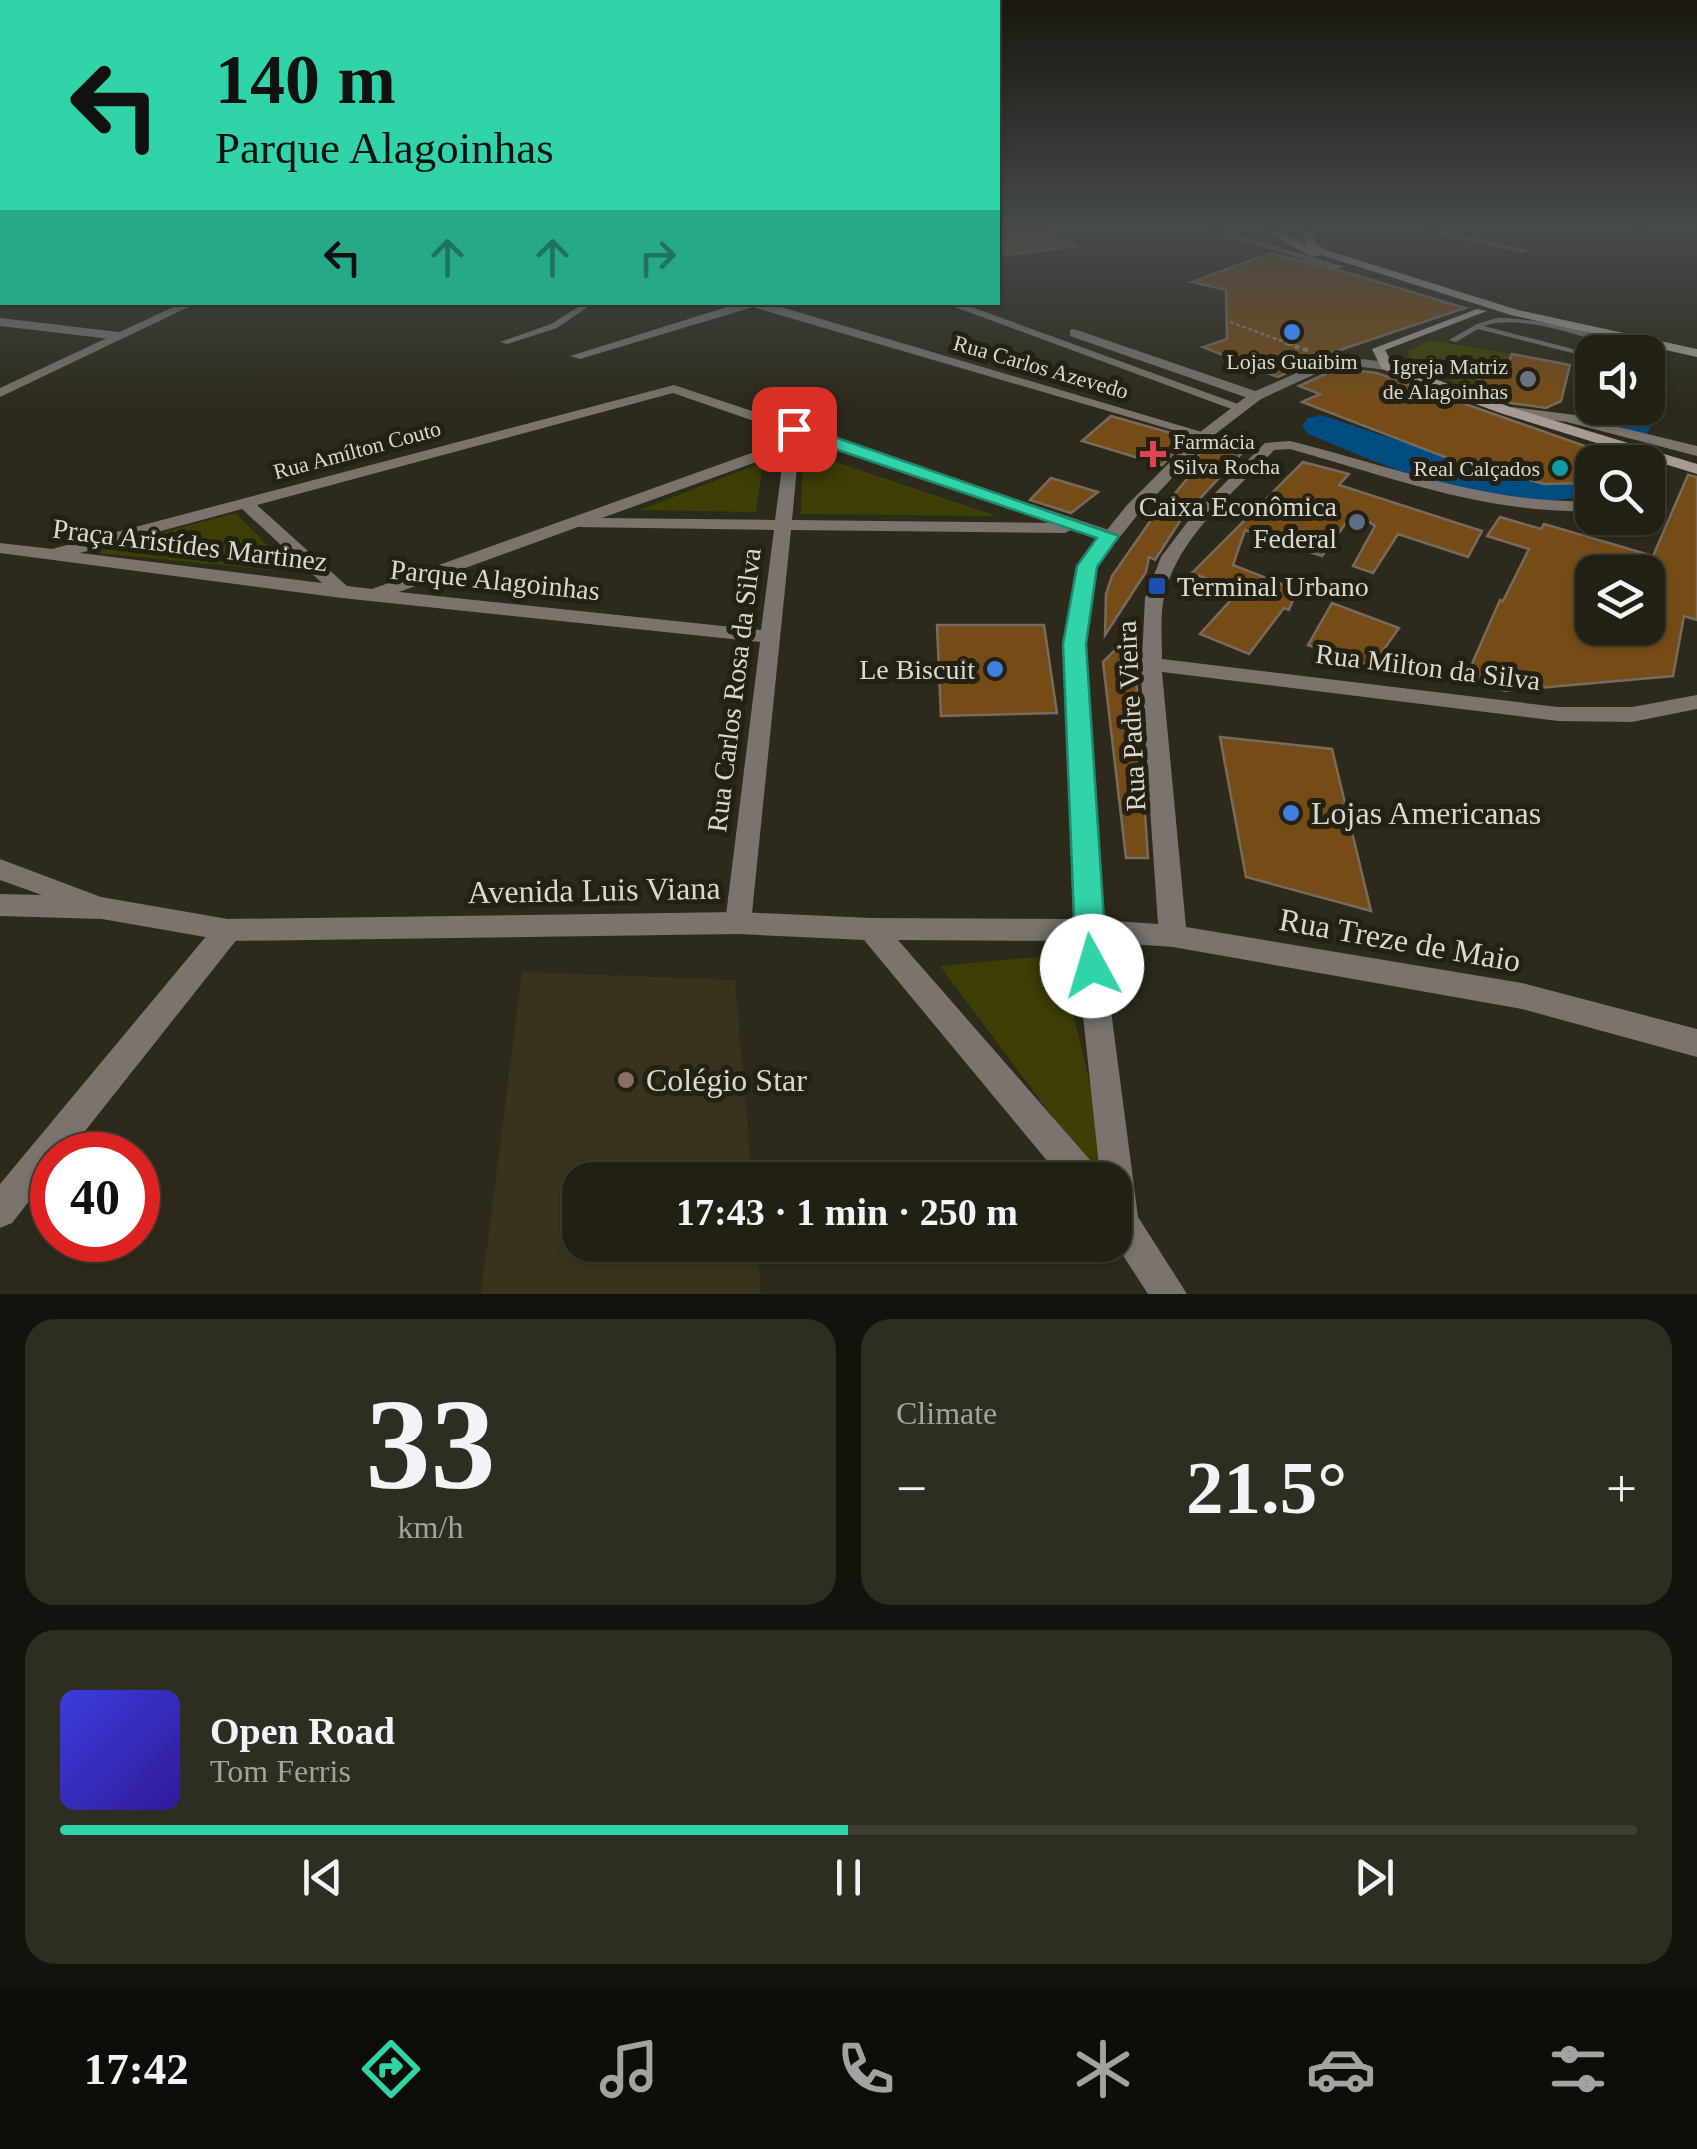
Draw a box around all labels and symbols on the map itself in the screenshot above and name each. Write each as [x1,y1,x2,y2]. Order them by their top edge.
marker: Lojas Guaibim [1281,321,1303,343]
street label: Rua Carlos Azevedo [951,330,1131,404]
place label: Lojas Guaibim [1226,349,1358,374]
place label: Igreja Matriz de Alagoinhas [1383,354,1508,404]
marker: Igreja Matriz de Alagoinhas [1517,368,1539,390]
pin [752,387,837,472]
street label: Rua Amílton Couto [271,416,443,484]
place label: Farmácia Silva Rocha [1173,429,1280,479]
marker: Farmácia Silva Rocha [1142,443,1164,465]
place label: Real Calçados [1414,456,1540,481]
marker: Real Calçados [1549,457,1571,479]
place label: Caixa Econômica Federal [1139,491,1338,554]
marker: Caixa Econômica Federal [1346,511,1368,533]
street label: Praça Aristídes Martinez [51,513,329,577]
street label: Rua Carlos Rosa da Silva [701,546,767,834]
street label: Parque Alagoinhas [389,554,601,606]
place label: Terminal Urbano [1177,571,1369,602]
marker: Terminal Urbano [1146,575,1168,597]
street label: Rua Padre Vieira [1111,619,1151,812]
street label: Rua Milton da Silva [1314,638,1543,696]
place label: Le Biscuit [859,654,975,685]
marker: Le Biscuit [984,658,1006,680]
place label: Lojas Americanas [1311,795,1541,831]
marker: Lojas Americanas [1280,802,1302,824]
street label: Avenida Luis Viana [467,870,721,910]
street label: Rua Treze de Maio [1277,901,1523,979]
position arrow [1040,914,1144,1018]
place label: Colégio Star [646,1062,807,1098]
marker: Colégio Star [615,1069,637,1091]
speed limit sign: 40 [30,1132,160,1262]

